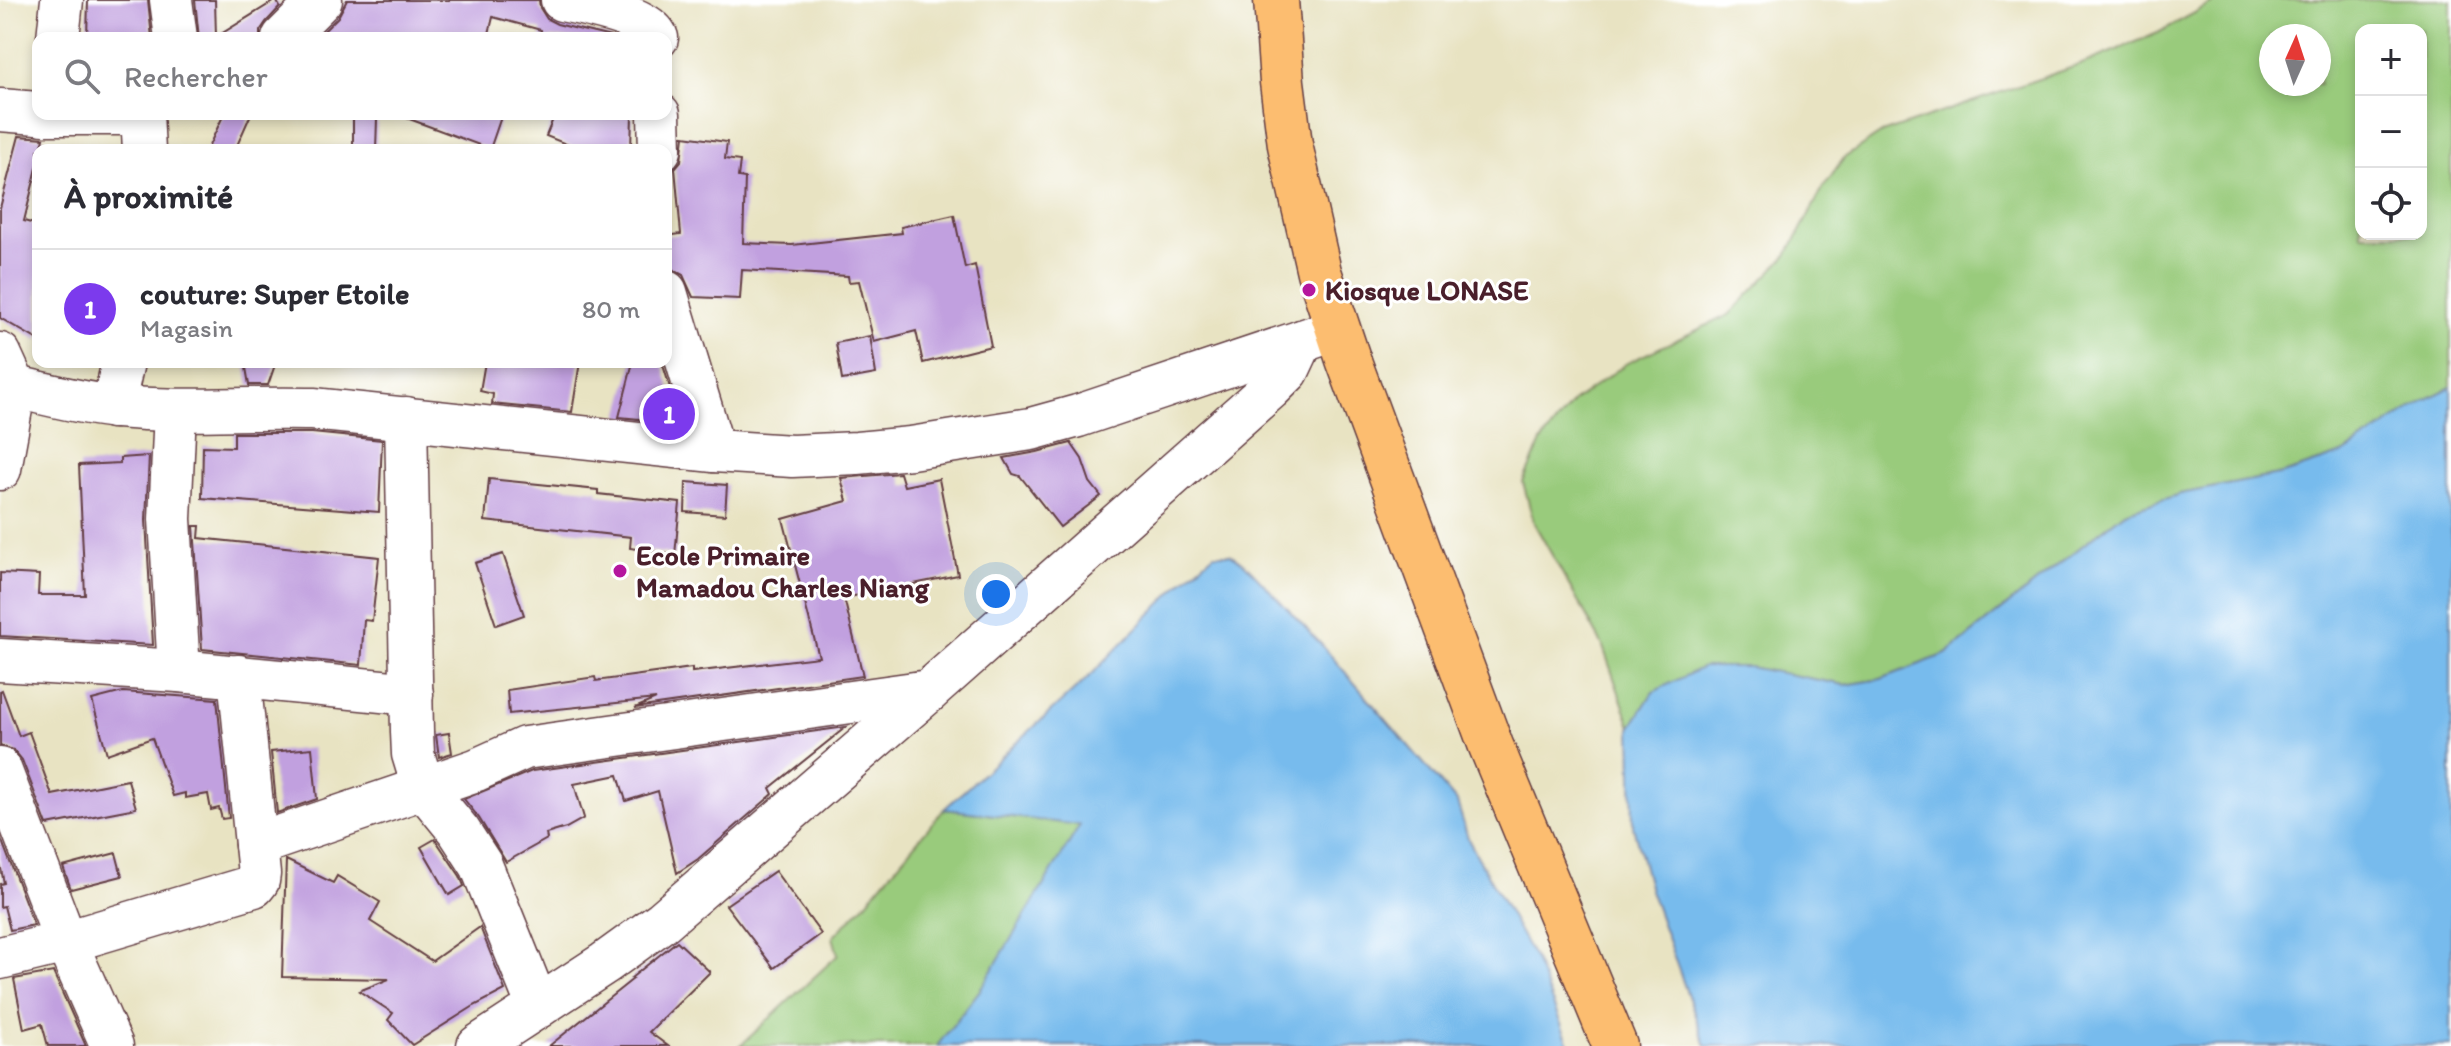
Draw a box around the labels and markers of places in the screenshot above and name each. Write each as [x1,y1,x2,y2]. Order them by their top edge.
place label: Kiosque LONASE [1325,273,1529,307]
marker: Kiosque LONASE [1300,281,1318,299]
pin: 1 [643,384,695,444]
place label: Ecole Primaire Mamadou Charles Niang [636,538,930,604]
marker: Ecole Primaire Mamadou Charles Niang [611,562,629,580]

